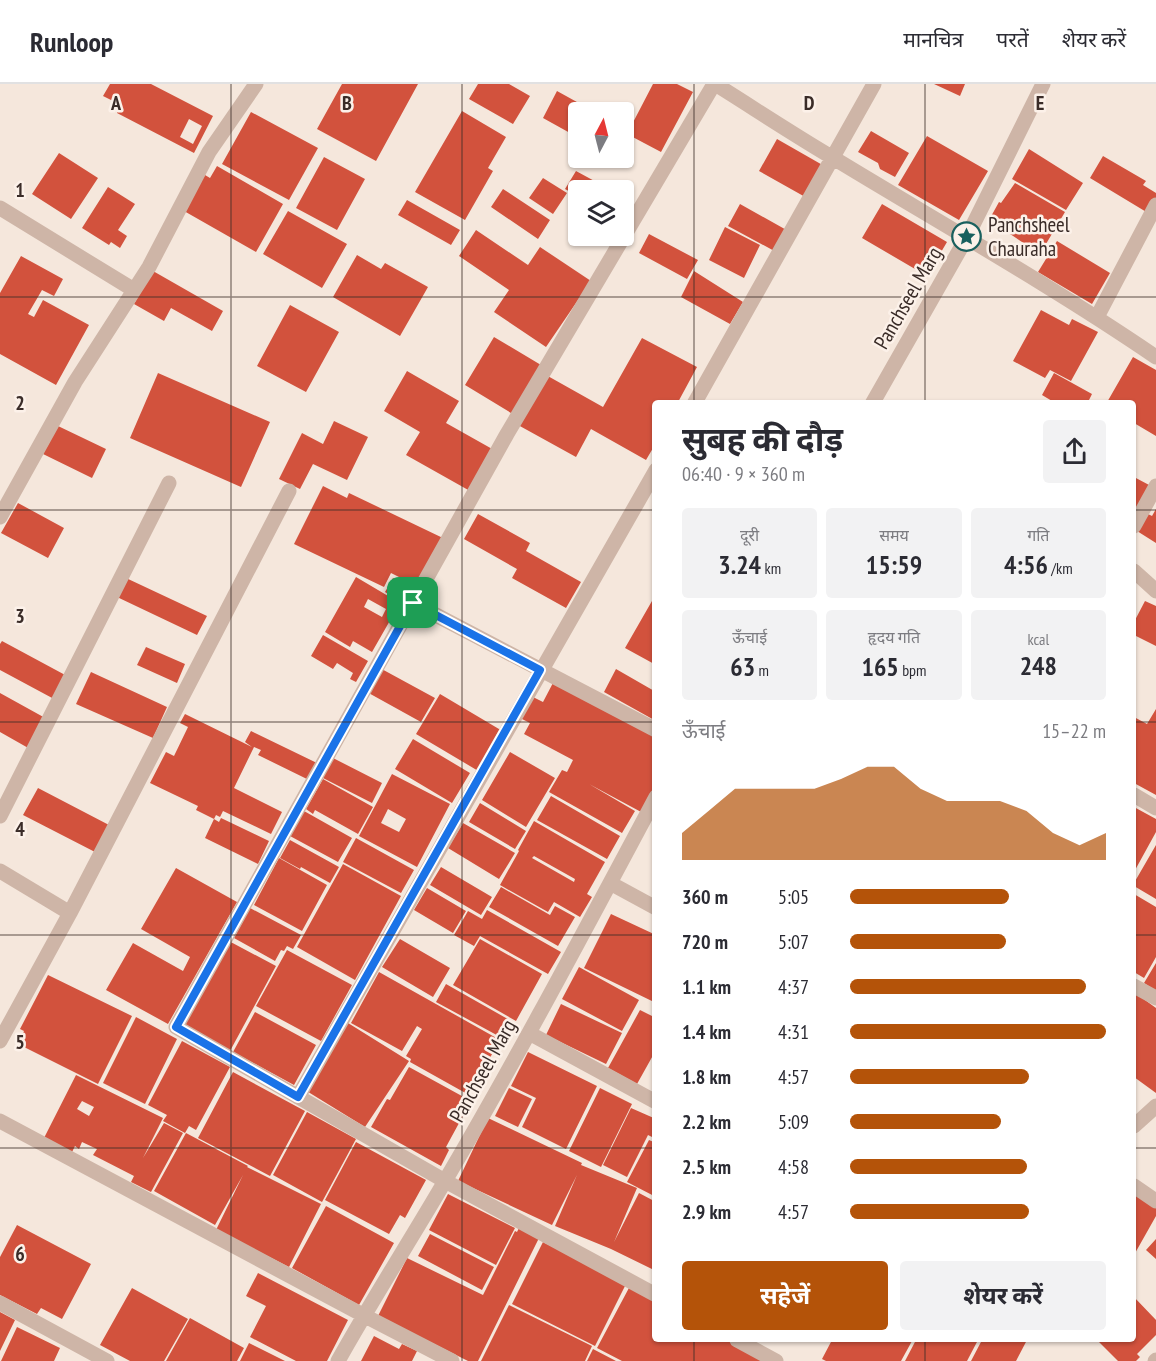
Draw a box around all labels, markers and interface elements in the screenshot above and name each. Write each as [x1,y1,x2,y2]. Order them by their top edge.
text: Runloop [30,23,113,60]
text: मानचित्र [903,26,963,53]
text: परतें [996,26,1029,53]
text: शेयर करें [1062,26,1126,53]
text: A [110,90,122,116]
text: B [342,90,352,116]
text: D [804,90,815,116]
text: E [1036,90,1044,116]
north arrow [568,102,634,168]
map controls [568,102,634,246]
text: 1 [15,177,25,203]
button: layers [568,180,634,246]
place label: Panchsheel Chauraha [988,211,1070,262]
place icon: Panchsheel Chauraha [951,221,983,253]
street label: Panchseel Marg [868,242,948,354]
text: 2 [15,390,25,416]
text: सुबह की दौड़ [682,417,843,460]
button: share [1043,420,1106,483]
text: 06:40 · 9 × 360 m [682,461,805,487]
text: दूरी [740,525,759,545]
text: समय [879,525,909,545]
text: गति [1027,525,1049,545]
text: 3.24 [718,548,761,581]
text: 15:59 [866,548,922,581]
text: 4:56 [1004,548,1048,581]
text: km [761,558,781,578]
text: /km [1048,558,1073,578]
pin [387,577,438,628]
icon: arrive [396,586,429,619]
text: 3 [15,603,25,629]
text: ऊँचाई [732,627,767,647]
text: हृदय गति [868,627,920,647]
text: kcal [1027,629,1049,649]
text: 248 [1020,649,1057,682]
text: 63 [730,650,755,683]
text: 165 [861,650,899,683]
text: m [755,660,769,680]
text: bpm [899,660,927,680]
text: ऊँचाई [682,718,725,744]
text: 15–22 m [1042,718,1106,744]
text: 4 [15,816,25,842]
text: 360 m [682,884,728,910]
text: 5:05 [778,884,809,910]
text: 720 m [682,929,728,955]
text: 5:07 [778,929,809,955]
text: 1.1 km [682,974,731,1000]
text: 4:37 [778,974,809,1000]
street label: Panchseel Marg [443,1015,522,1127]
text: 1.4 km [682,1019,731,1045]
text: 4:31 [778,1019,809,1045]
text: 5 [15,1029,25,1055]
text: 1.8 km [682,1064,731,1090]
text: 4:57 [778,1064,809,1090]
text: 2.2 km [682,1109,731,1135]
text: 5:09 [778,1109,809,1135]
text: 2.5 km [682,1154,731,1180]
text: 4:58 [778,1154,809,1180]
text: 2.9 km [682,1199,731,1225]
text: 4:57 [778,1199,809,1225]
text: 6 [15,1241,25,1267]
button: सहेजें [682,1261,888,1330]
button: शेयर करें [900,1261,1106,1330]

